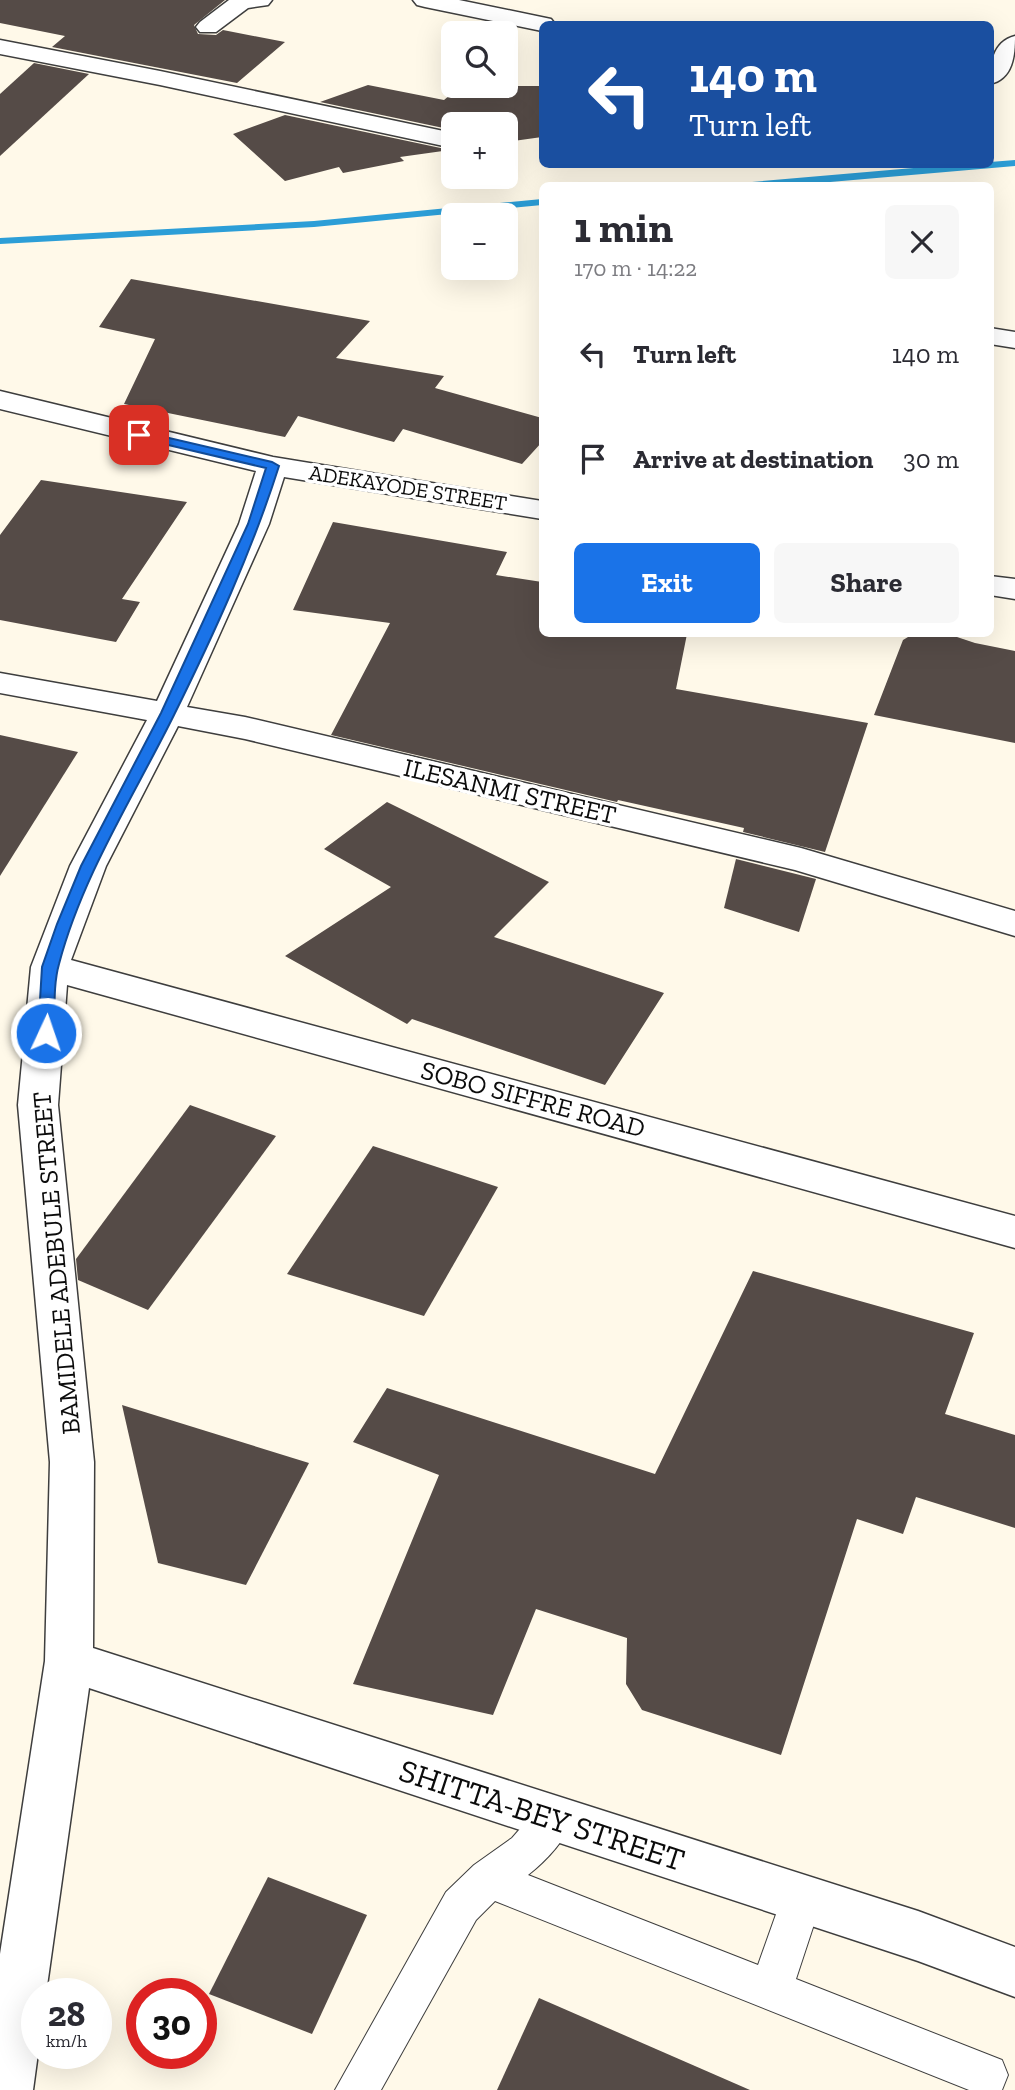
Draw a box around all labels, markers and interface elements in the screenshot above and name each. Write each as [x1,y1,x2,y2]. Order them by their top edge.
map controls [441,21,518,280]
button: search [441,21,518,98]
text: 140 m [689,46,817,105]
icon: left [574,49,665,140]
text: Turn left [689,106,811,144]
button: + [441,112,518,189]
text: 1 min [574,202,673,253]
button: − [441,203,518,280]
button: close [885,205,959,279]
text: 170 m · 14:22 [574,254,697,282]
icon: left [574,335,612,373]
text: Turn left [633,338,736,370]
text: 140 m [892,338,959,370]
pin [109,405,169,465]
icon: arrive [120,416,158,454]
icon: arrive [574,440,612,478]
text: Arrive at destination [633,443,873,475]
text: 30 m [903,443,959,475]
street label: ADEKAYODE STREET [307,460,509,515]
button: Exit [574,543,760,623]
button: Share [774,543,959,623]
street label: ILESANMI STREET [401,751,619,831]
position arrow [9,996,83,1070]
street label: SOBO SIFFRE ROAD [417,1054,649,1144]
street label: BAMIDELE ADEBULE STREET [25,1090,87,1436]
street label: SHITTA-BEY STREET [395,1751,690,1879]
speed limit sign: 30 [126,1978,217,2069]
text: 28 [48,1993,85,2035]
text: km/h [46,2030,87,2052]

